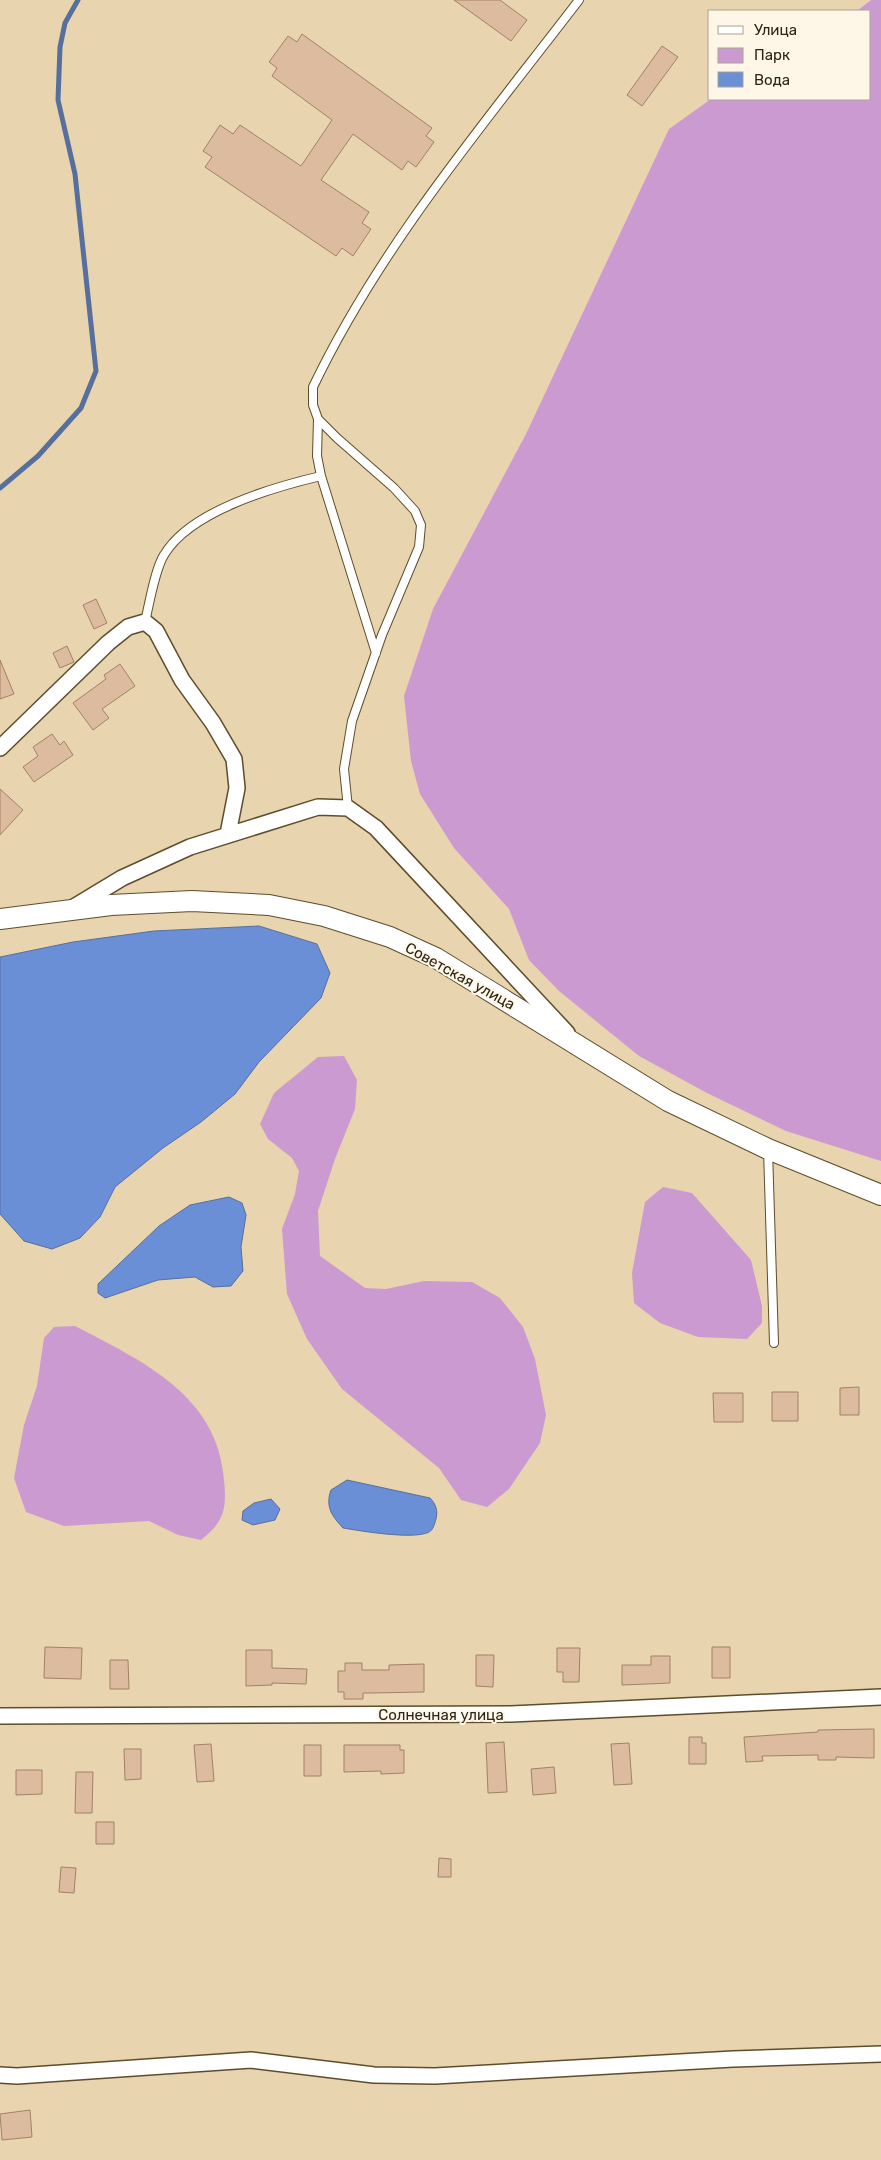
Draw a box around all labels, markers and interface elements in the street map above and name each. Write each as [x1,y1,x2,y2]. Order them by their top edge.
legend [708,10,871,100]
text: Улица [754,21,797,39]
text: Парк [754,46,790,64]
text: Вода [754,71,790,89]
street label: Советская улица [402,938,518,1014]
street label: Солнечная улица [378,1706,504,1724]

